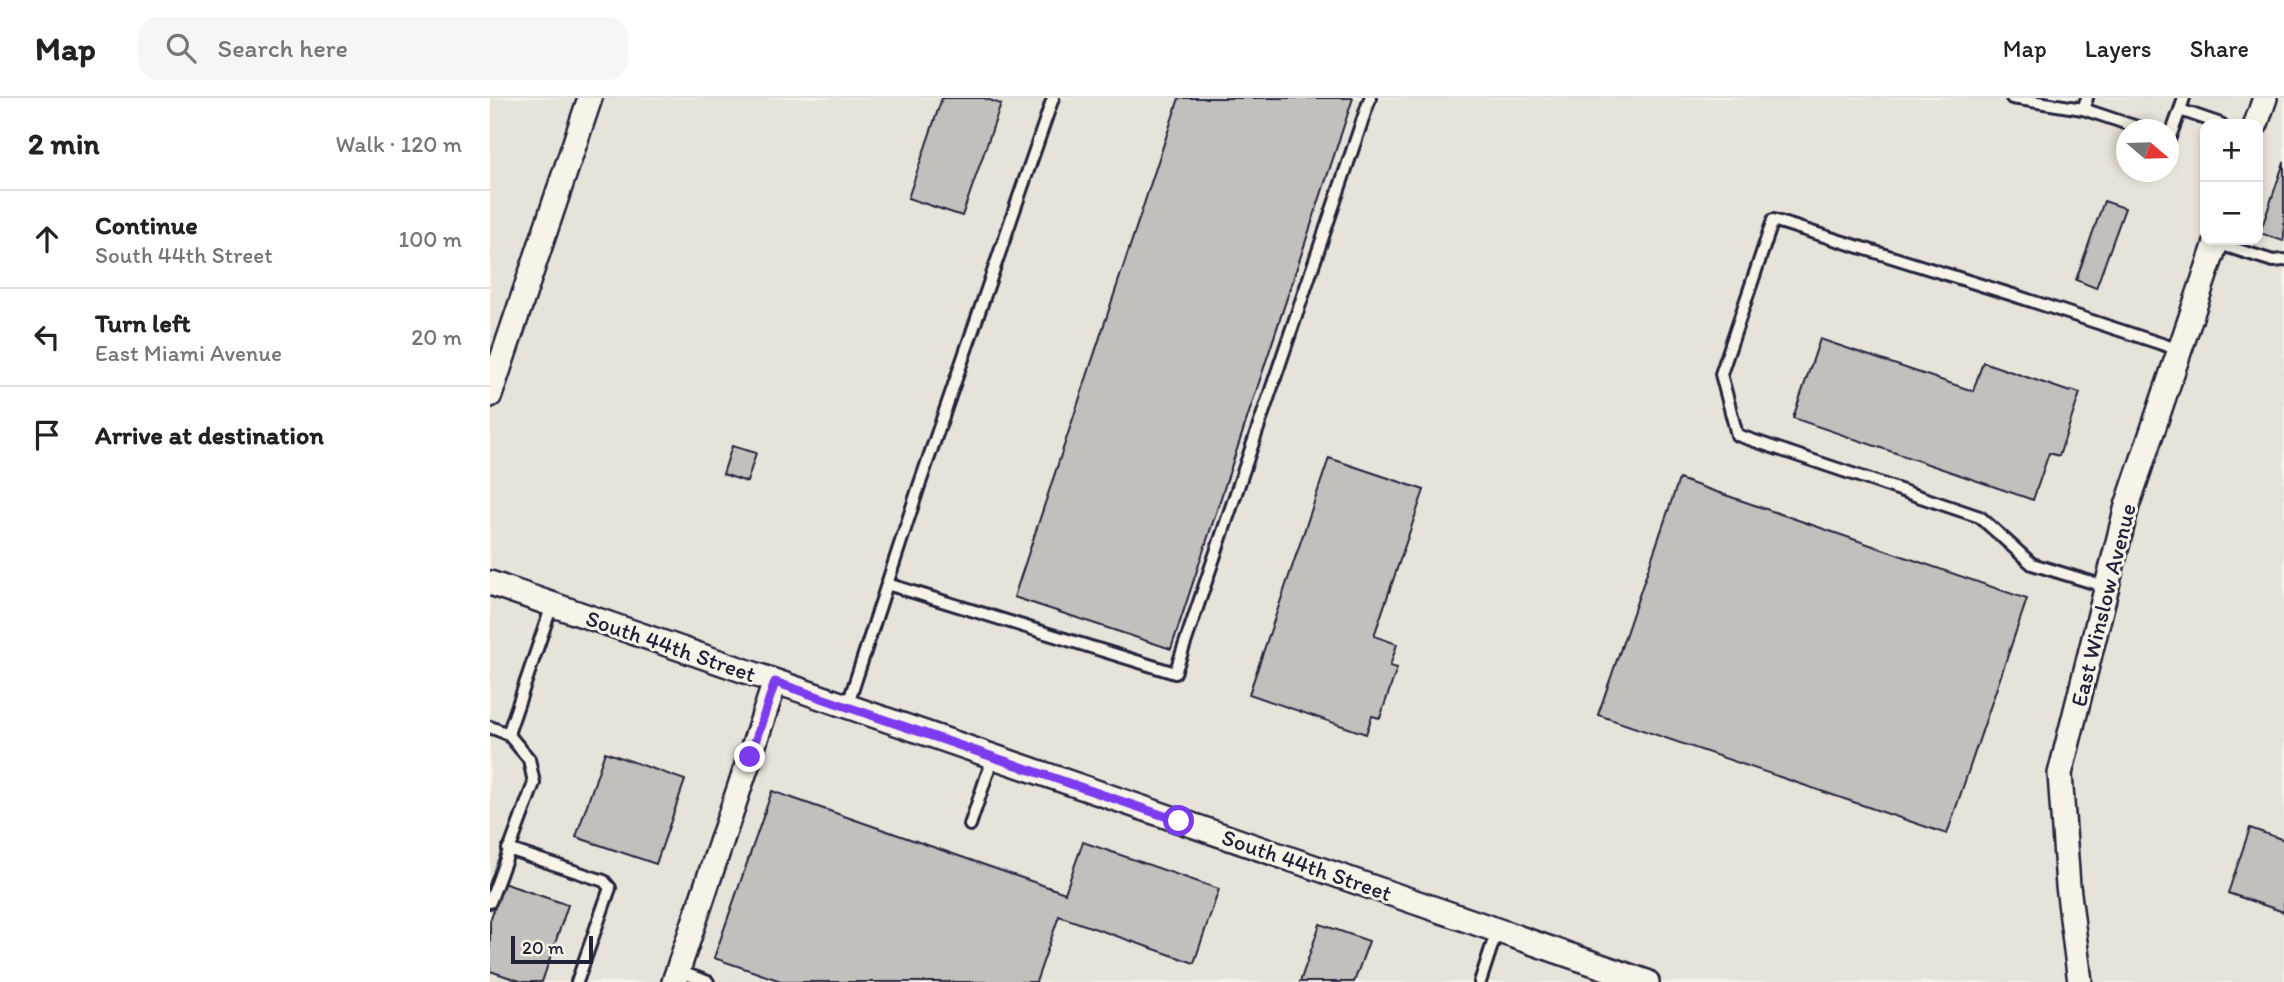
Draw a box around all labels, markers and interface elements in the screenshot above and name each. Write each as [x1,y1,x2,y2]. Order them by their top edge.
search box [138,17,628,80]
text: Map [35,29,96,68]
icon: search [162,29,200,67]
text: Search here [218,32,348,64]
text: Map [2003,34,2047,63]
text: Layers [2085,34,2152,63]
text: Share [2190,34,2249,63]
north arrow [2116,119,2179,182]
map controls [2200,119,2263,245]
button: + [2200,119,2263,182]
text: 2 min [28,125,99,162]
text: Walk · 120 m [336,130,462,158]
button: − [2200,182,2263,245]
text: Continue [95,209,198,241]
icon: ahead [28,220,66,258]
text: 100 m [398,225,462,253]
text: South 44th Street [95,241,273,269]
text: Turn left [95,307,191,339]
icon: left [28,318,66,356]
text: 20 m [411,323,462,351]
text: East Miami Avenue [95,339,282,367]
icon: arrive [28,416,66,454]
text: Arrive at destination [95,419,324,451]
street label: East Winslow Avenue [2064,500,2142,710]
street label: South 44th Street [582,604,760,688]
route end [734,741,765,772]
route start [1163,805,1194,836]
street label: South 44th Street [1218,823,1396,907]
scale bar [511,933,593,965]
text: 20 m [522,936,564,959]

